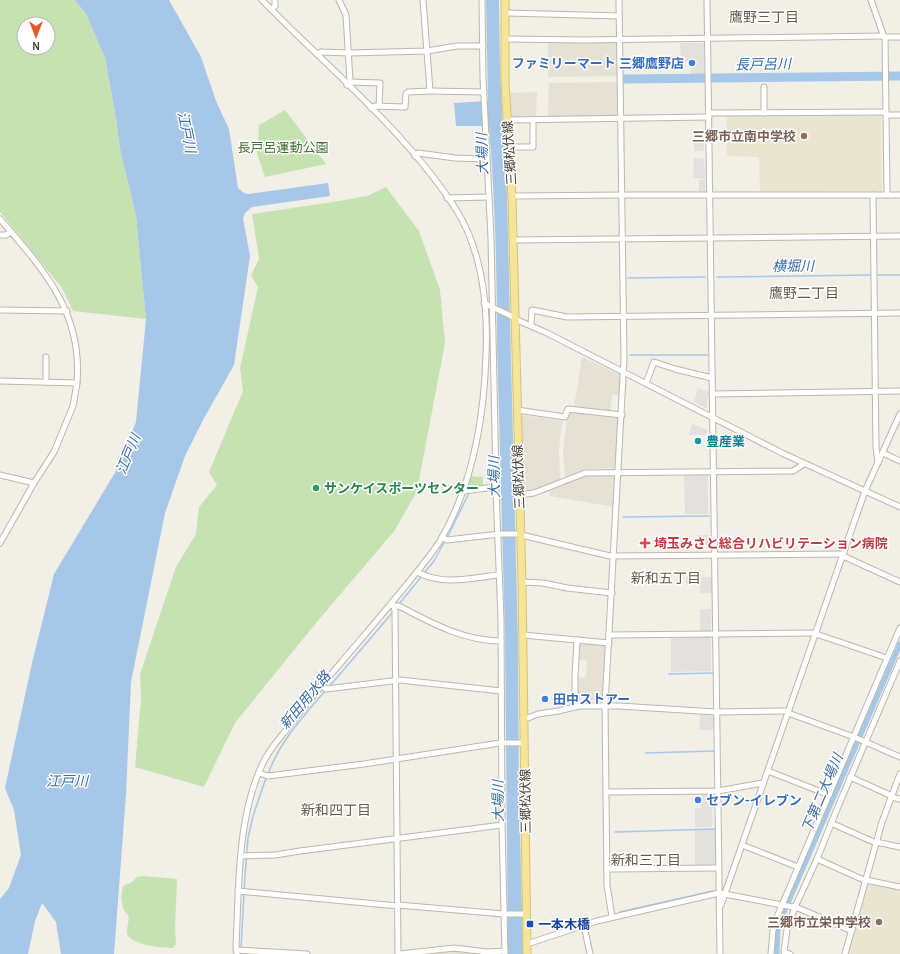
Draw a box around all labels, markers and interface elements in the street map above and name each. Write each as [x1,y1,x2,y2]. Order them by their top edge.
district label: 鷹野三丁目 [729,9,799,26]
north arrow [16,16,56,56]
text: N [32,39,40,52]
water label: 長戸呂川 [735,55,793,73]
place label: ファミリーマート 三郷鷹野店 [512,56,684,71]
marker: ファミリーマート 三郷鷹野店 [687,58,697,68]
water label: 江戸川 [174,110,200,156]
street label: 三郷松伏線 [500,120,519,186]
place label: 三郷市立南中学校 [692,129,796,144]
water label: 大場川 [473,131,492,175]
marker: 三郷市立南中学校 [799,131,809,141]
park label: 長戸呂運動公園 [237,140,329,155]
water label: 横堀川 [772,258,816,275]
district label: 鷹野二丁目 [769,285,839,302]
water label: 江戸川 [112,430,145,477]
place label: 豊産業 [706,434,745,449]
marker: 豊産業 [693,436,703,446]
street label: 三郷松伏線 [510,444,527,510]
water label: 大場川 [486,454,503,498]
place label: サンケイスポーツセンター [324,481,479,496]
marker: サンケイスポーツセンター [311,483,321,493]
place label: 埼玉みさと総合リハビリテーション病院 [654,536,888,551]
marker: 埼玉みさと総合リハビリテーション病院 [639,537,651,549]
district label: 新和五丁目 [631,570,701,587]
water label: 新田用水路 [276,667,335,733]
place label: 田中ストアー [553,692,630,707]
marker: 田中ストアー [540,694,550,704]
water label: 下第二大場川 [798,749,847,835]
street label: 三郷松伏線 [517,768,534,834]
water label: 江戸川 [46,773,90,790]
water label: 大場川 [490,778,507,822]
place label: セブン-イレブン [706,793,802,808]
marker: セブン-イレブン [693,795,703,805]
district label: 新和四丁目 [301,802,371,819]
district label: 新和三丁目 [611,852,681,869]
place label: 三郷市立栄中学校 [767,915,871,930]
place label: 一本木橋 [538,917,590,932]
marker: 三郷市立栄中学校 [874,917,884,927]
marker: 一本木橋 [525,919,535,929]

